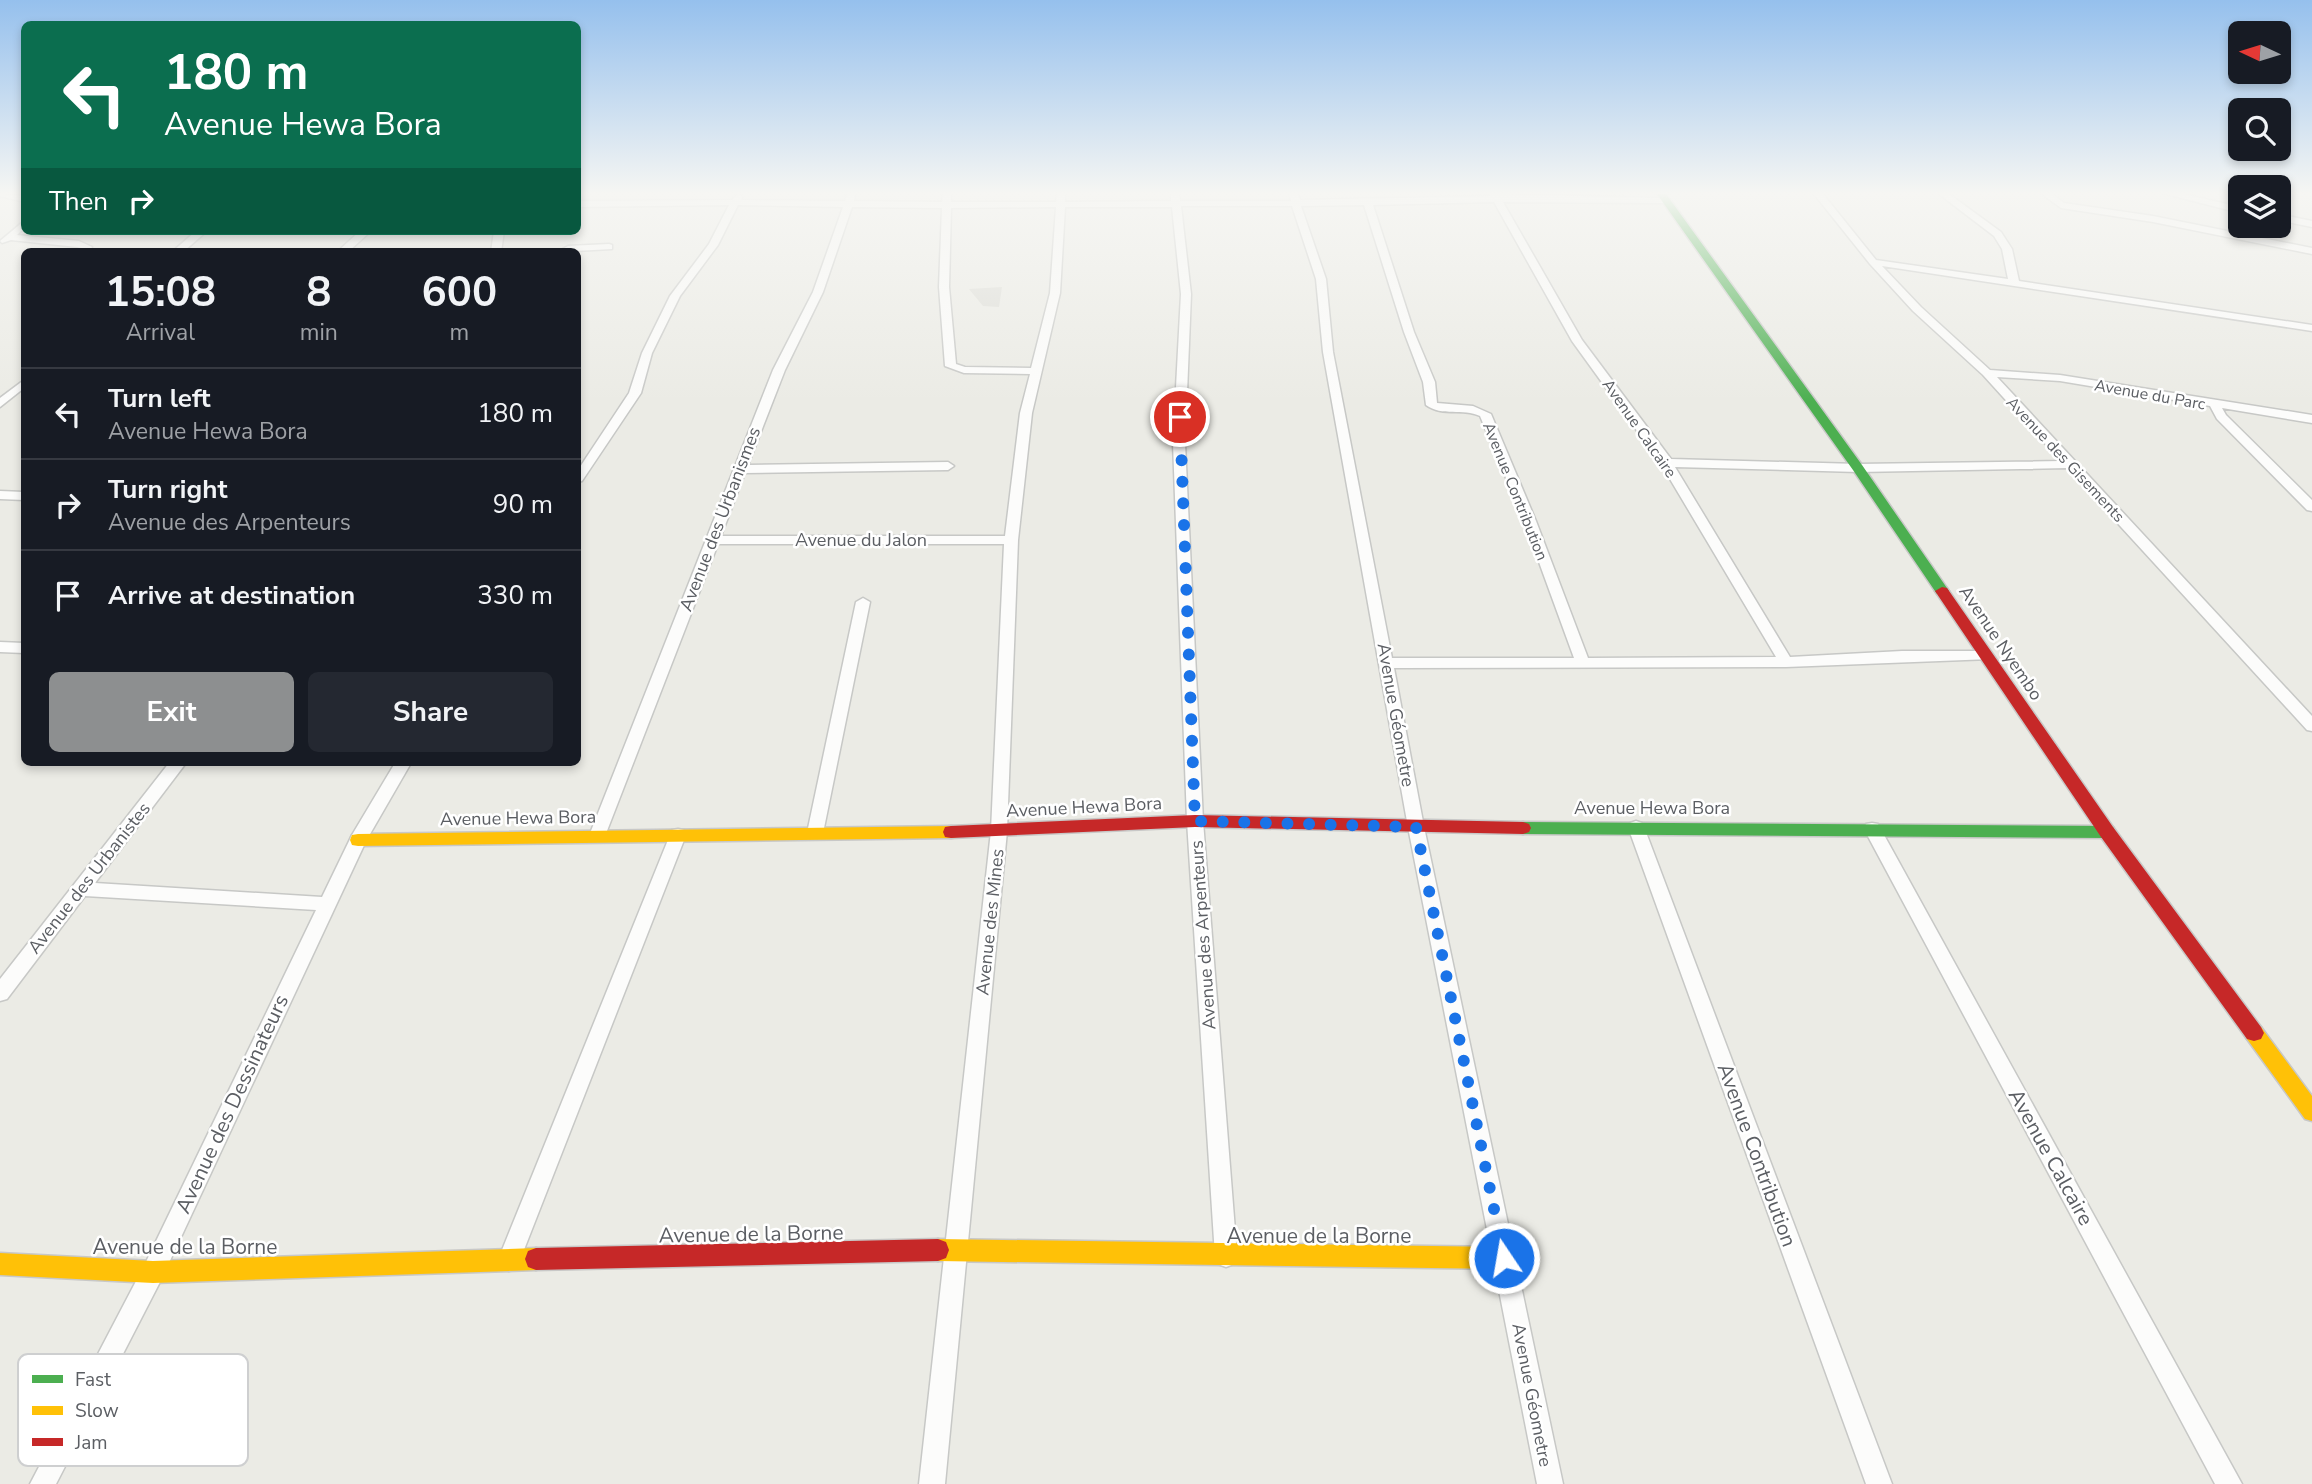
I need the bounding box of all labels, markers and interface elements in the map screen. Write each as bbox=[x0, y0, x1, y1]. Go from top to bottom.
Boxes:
north arrow bbox=[2228, 21, 2291, 84]
map controls bbox=[2228, 21, 2291, 238]
text: 180 m bbox=[164, 39, 308, 106]
icon: left bbox=[49, 49, 140, 140]
button: search bbox=[2228, 98, 2291, 161]
text: Avenue Hewa Bora bbox=[164, 103, 442, 146]
button: layers bbox=[2228, 175, 2291, 238]
icon: right bbox=[122, 182, 160, 220]
text: Then bbox=[49, 184, 108, 219]
text: 15:08 bbox=[105, 264, 216, 321]
text: 8 bbox=[306, 264, 331, 321]
text: 600 bbox=[422, 264, 497, 321]
text: Arrival bbox=[126, 317, 195, 348]
text: min bbox=[300, 317, 338, 348]
text: m bbox=[450, 317, 469, 348]
street label: Avenue du Parc bbox=[2093, 374, 2208, 416]
street label: Avenue Calcaire bbox=[1597, 375, 1681, 482]
text: Turn left bbox=[108, 381, 211, 416]
pin bbox=[1150, 387, 1210, 447]
street label: Avenue des Gisements bbox=[2001, 392, 2129, 527]
icon: left bbox=[49, 395, 87, 433]
text: 180 m bbox=[477, 396, 553, 431]
icon: arrive bbox=[1161, 398, 1199, 436]
text: Avenue Hewa Bora bbox=[108, 416, 308, 447]
street label: Avenue Contribution bbox=[1477, 419, 1553, 564]
street label: Avenue des Urbanismes bbox=[674, 423, 766, 615]
text: Turn right bbox=[108, 472, 227, 507]
icon: right bbox=[49, 486, 87, 524]
text: 90 m bbox=[493, 487, 553, 522]
text: Avenue des Arpenteurs bbox=[108, 507, 351, 538]
street label: Avenue du Jalon bbox=[795, 528, 927, 552]
icon: arrive bbox=[49, 577, 87, 615]
text: Arrive at destination bbox=[108, 578, 355, 613]
text: 330 m bbox=[477, 578, 553, 613]
street label: Avenue Nyembo bbox=[1954, 581, 2048, 705]
street label: Avenue Géometre bbox=[1372, 641, 1420, 789]
button: Exit bbox=[49, 672, 294, 752]
button: Share bbox=[308, 672, 553, 752]
street label: Avenue Hewa Bora bbox=[1005, 791, 1163, 823]
street label: Avenue Hewa Bora bbox=[1574, 796, 1730, 820]
street label: Avenue des Urbanistes bbox=[22, 797, 156, 959]
street label: Avenue Hewa Bora bbox=[440, 805, 596, 831]
street label: Avenue des Arpenteurs bbox=[1184, 839, 1222, 1031]
street label: Avenue des Mines bbox=[970, 848, 1010, 996]
street label: Avenue des Dessinateurs bbox=[169, 990, 295, 1218]
street label: Avenue Contribution bbox=[1711, 1059, 1803, 1251]
street label: Avenue Calcaire bbox=[2002, 1084, 2100, 1230]
street label: Avenue de la Borne bbox=[658, 1218, 844, 1250]
position arrow bbox=[1467, 1221, 1541, 1295]
street label: Avenue de la Borne bbox=[1227, 1222, 1411, 1250]
street label: Avenue de la Borne bbox=[93, 1233, 277, 1261]
street label: Avenue Géometre bbox=[1506, 1321, 1558, 1469]
legend bbox=[18, 1354, 248, 1466]
text: Fast bbox=[75, 1367, 111, 1393]
text: Slow bbox=[75, 1398, 119, 1424]
text: Jam bbox=[74, 1430, 108, 1456]

